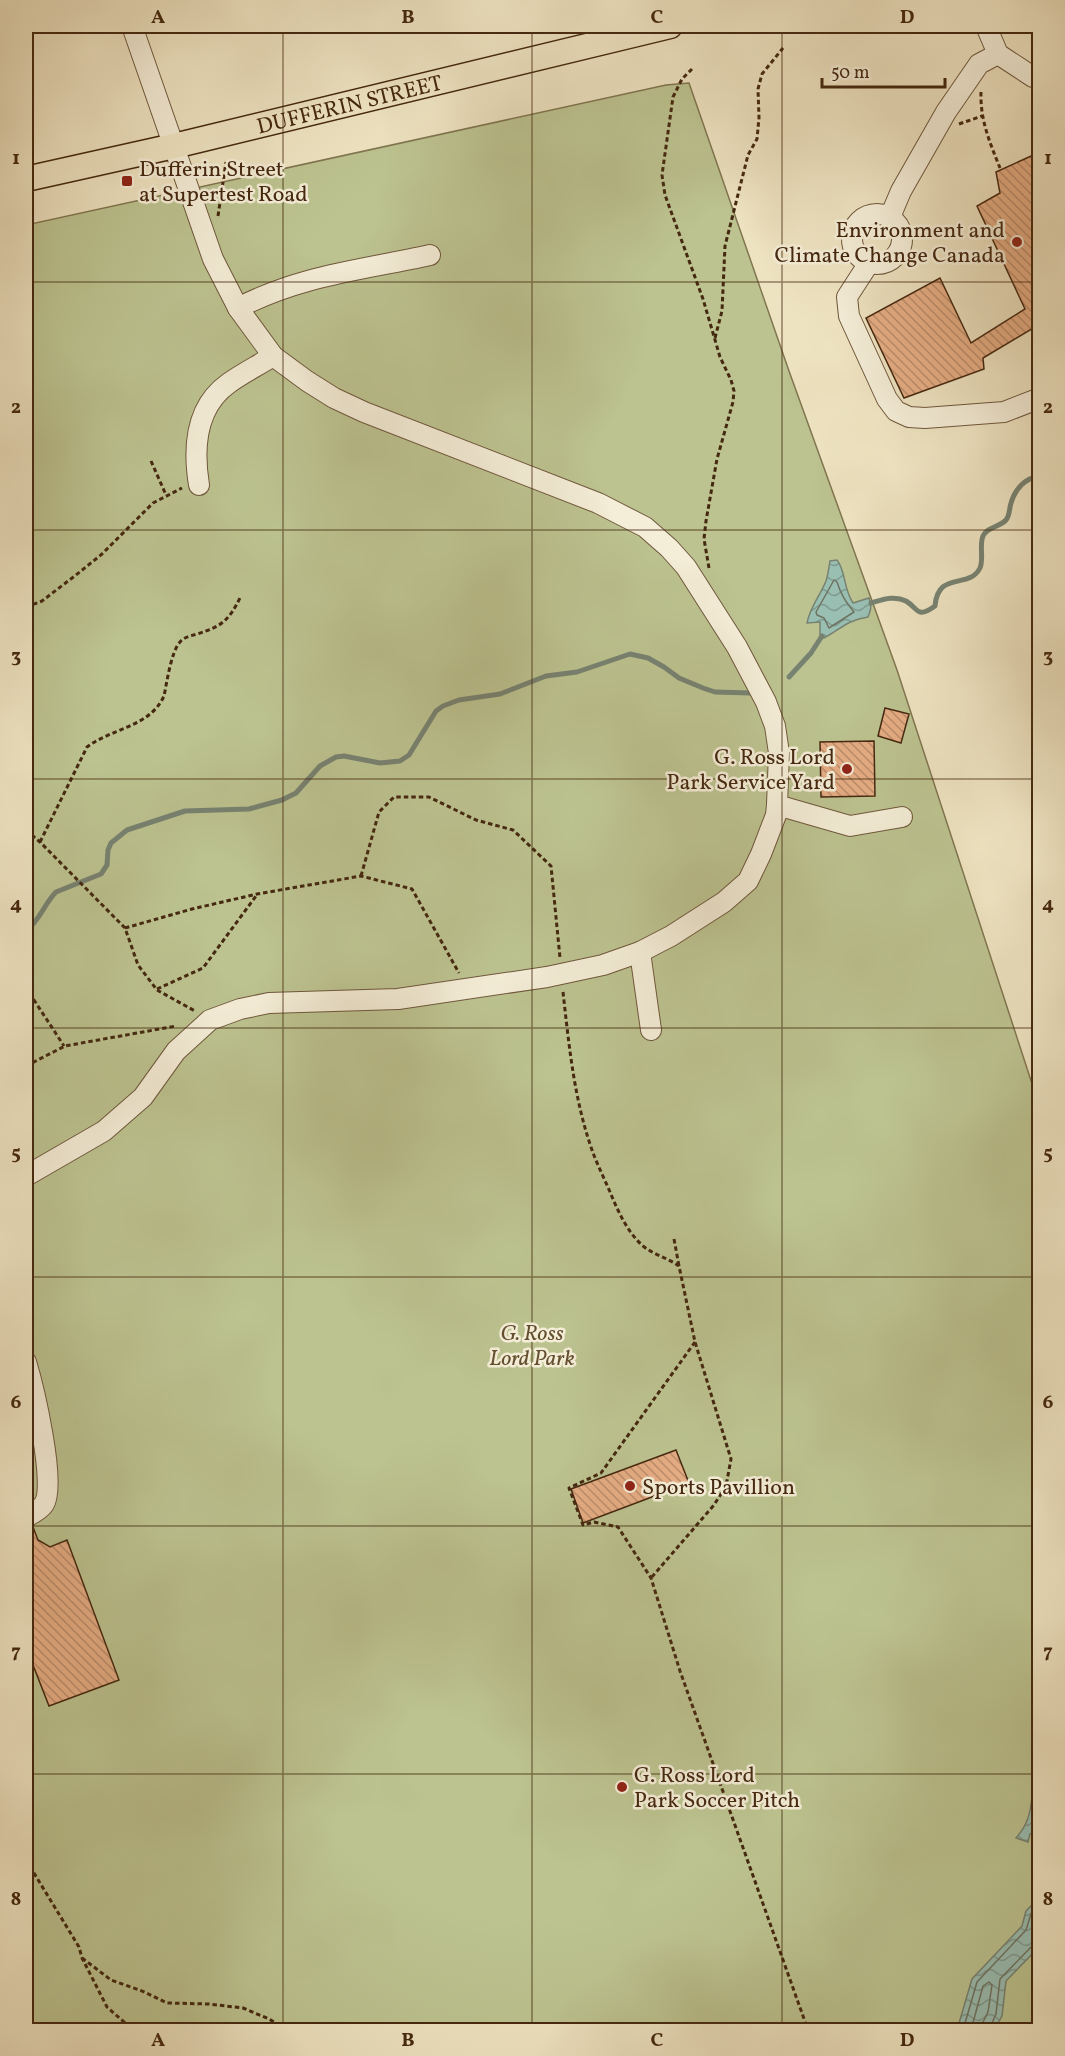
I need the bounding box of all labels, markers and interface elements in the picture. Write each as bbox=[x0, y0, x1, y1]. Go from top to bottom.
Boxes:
text: A bbox=[151, 4, 165, 32]
text: B bbox=[401, 4, 415, 32]
text: C bbox=[651, 4, 664, 32]
text: D bbox=[900, 4, 914, 32]
scale bar bbox=[822, 51, 945, 89]
text: 50 m bbox=[831, 61, 870, 86]
street label: DUFFERIN STREET bbox=[254, 69, 446, 143]
text: 1 bbox=[12, 145, 20, 173]
text: 1 bbox=[1044, 145, 1052, 173]
place label: Dufferin Street at Supertest Road bbox=[139, 155, 308, 211]
marker: Dufferin Street at Supertest Road bbox=[120, 174, 134, 188]
place label: Environment and Climate Change Canada bbox=[775, 216, 1005, 272]
marker: Environment and Climate Change Canada bbox=[1010, 235, 1024, 249]
text: 2 bbox=[11, 394, 21, 422]
text: 2 bbox=[1043, 394, 1053, 422]
text: 3 bbox=[11, 643, 21, 671]
text: 3 bbox=[1043, 643, 1053, 671]
place label: G. Ross Lord Park Service Yard bbox=[667, 743, 835, 799]
marker: G. Ross Lord Park Service Yard bbox=[840, 762, 854, 776]
text: 4 bbox=[10, 891, 22, 919]
text: 4 bbox=[1042, 891, 1054, 919]
text: 5 bbox=[11, 1140, 21, 1168]
text: 5 bbox=[1043, 1140, 1053, 1168]
park label: G. Ross Lord Park bbox=[489, 1319, 575, 1375]
text: 6 bbox=[11, 1389, 22, 1417]
text: 6 bbox=[1043, 1389, 1054, 1417]
place label: Sports Pavillion bbox=[642, 1473, 795, 1504]
marker: Sports Pavillion bbox=[623, 1479, 637, 1493]
text: 7 bbox=[11, 1638, 21, 1666]
text: 7 bbox=[1043, 1638, 1053, 1666]
place label: G. Ross Lord Park Soccer Pitch bbox=[634, 1761, 800, 1817]
marker: G. Ross Lord Park Soccer Pitch bbox=[615, 1780, 629, 1794]
text: 8 bbox=[11, 1886, 21, 1914]
text: 8 bbox=[1043, 1886, 1053, 1914]
text: A bbox=[151, 2027, 165, 2055]
text: B bbox=[401, 2027, 415, 2055]
text: C bbox=[651, 2027, 664, 2055]
text: D bbox=[900, 2027, 914, 2055]

